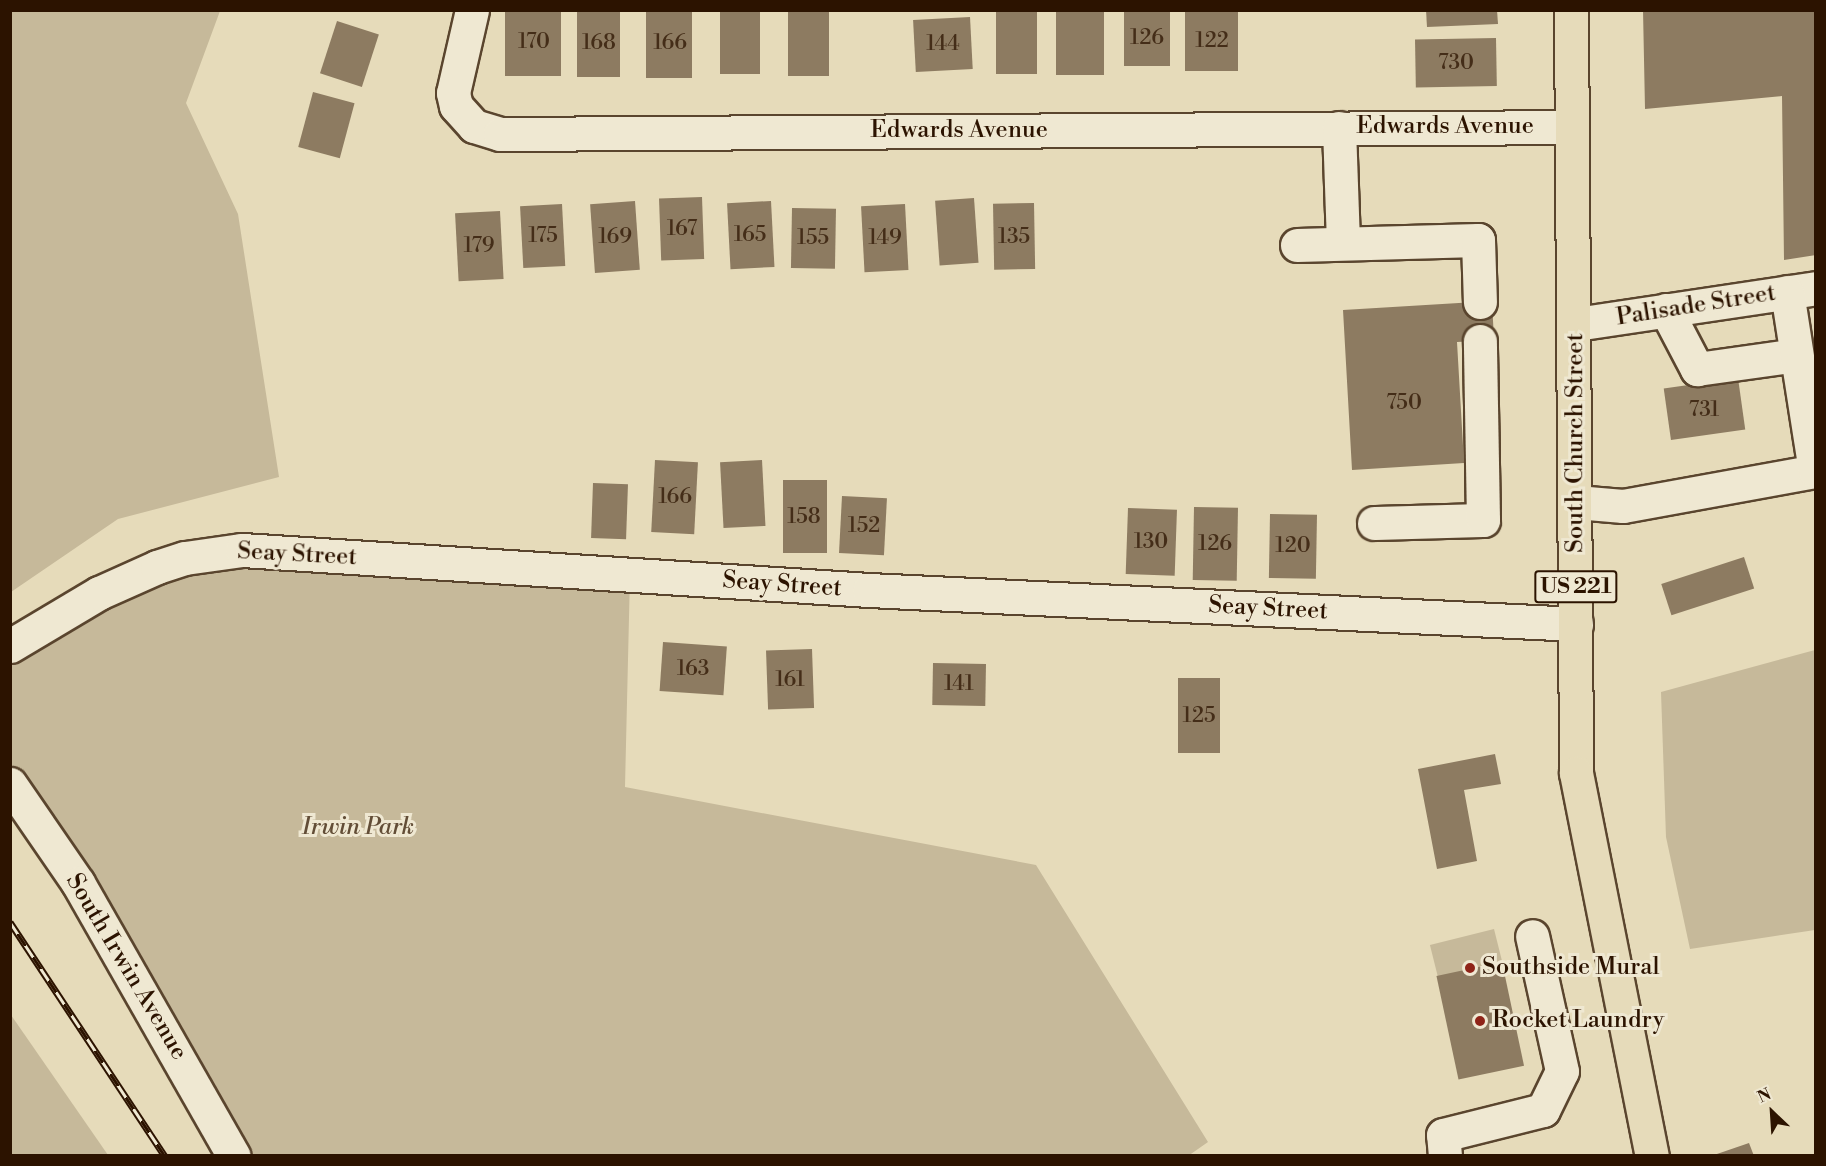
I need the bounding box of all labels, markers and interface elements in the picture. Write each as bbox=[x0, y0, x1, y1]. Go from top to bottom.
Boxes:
house number: 126 bbox=[1130, 25, 1164, 51]
house number: 122 bbox=[1195, 28, 1229, 54]
house number: 170 bbox=[518, 29, 550, 55]
house number: 168 bbox=[582, 30, 616, 56]
house number: 166 bbox=[653, 30, 687, 56]
house number: 144 bbox=[926, 31, 960, 57]
house number: 730 bbox=[1438, 50, 1474, 76]
street label: Edwards Avenue bbox=[1356, 113, 1534, 141]
street label: Edwards Avenue bbox=[870, 117, 1048, 145]
house number: 167 bbox=[667, 216, 697, 242]
house number: 165 bbox=[734, 222, 766, 248]
house number: 175 bbox=[528, 223, 558, 249]
house number: 169 bbox=[598, 224, 632, 250]
house number: 135 bbox=[998, 224, 1030, 250]
house number: 155 bbox=[797, 225, 829, 251]
house number: 149 bbox=[868, 225, 902, 251]
house number: 179 bbox=[464, 233, 494, 259]
street label: Palisade Street bbox=[1614, 279, 1778, 333]
street label: South Church Street bbox=[1562, 333, 1590, 553]
house number: 750 bbox=[1386, 390, 1422, 416]
house number: 731 bbox=[1689, 397, 1719, 423]
house number: 166 bbox=[658, 484, 692, 510]
house number: 158 bbox=[787, 504, 821, 530]
house number: 152 bbox=[848, 513, 880, 539]
house number: 130 bbox=[1134, 529, 1168, 555]
house number: 126 bbox=[1198, 531, 1232, 557]
house number: 120 bbox=[1275, 533, 1311, 559]
street label: Seay Street bbox=[237, 537, 357, 573]
street label: Seay Street bbox=[721, 566, 843, 604]
road number: US 221 bbox=[1534, 568, 1618, 606]
street label: Seay Street bbox=[1208, 591, 1328, 627]
house number: 163 bbox=[677, 656, 709, 682]
house number: 161 bbox=[775, 667, 805, 693]
house number: 141 bbox=[944, 671, 974, 697]
house number: 125 bbox=[1182, 703, 1216, 729]
park label: Irwin Park bbox=[302, 814, 414, 842]
street label: South Irwin Avenue bbox=[59, 869, 193, 1065]
place label: Southside Mural bbox=[1482, 954, 1660, 982]
marker: Southside Mural bbox=[1463, 961, 1477, 975]
place label: Rocket Laundry bbox=[1492, 1007, 1664, 1035]
marker: Rocket Laundry bbox=[1473, 1014, 1487, 1028]
north arrow bbox=[1742, 1082, 1802, 1142]
text: N bbox=[1754, 1084, 1774, 1107]

